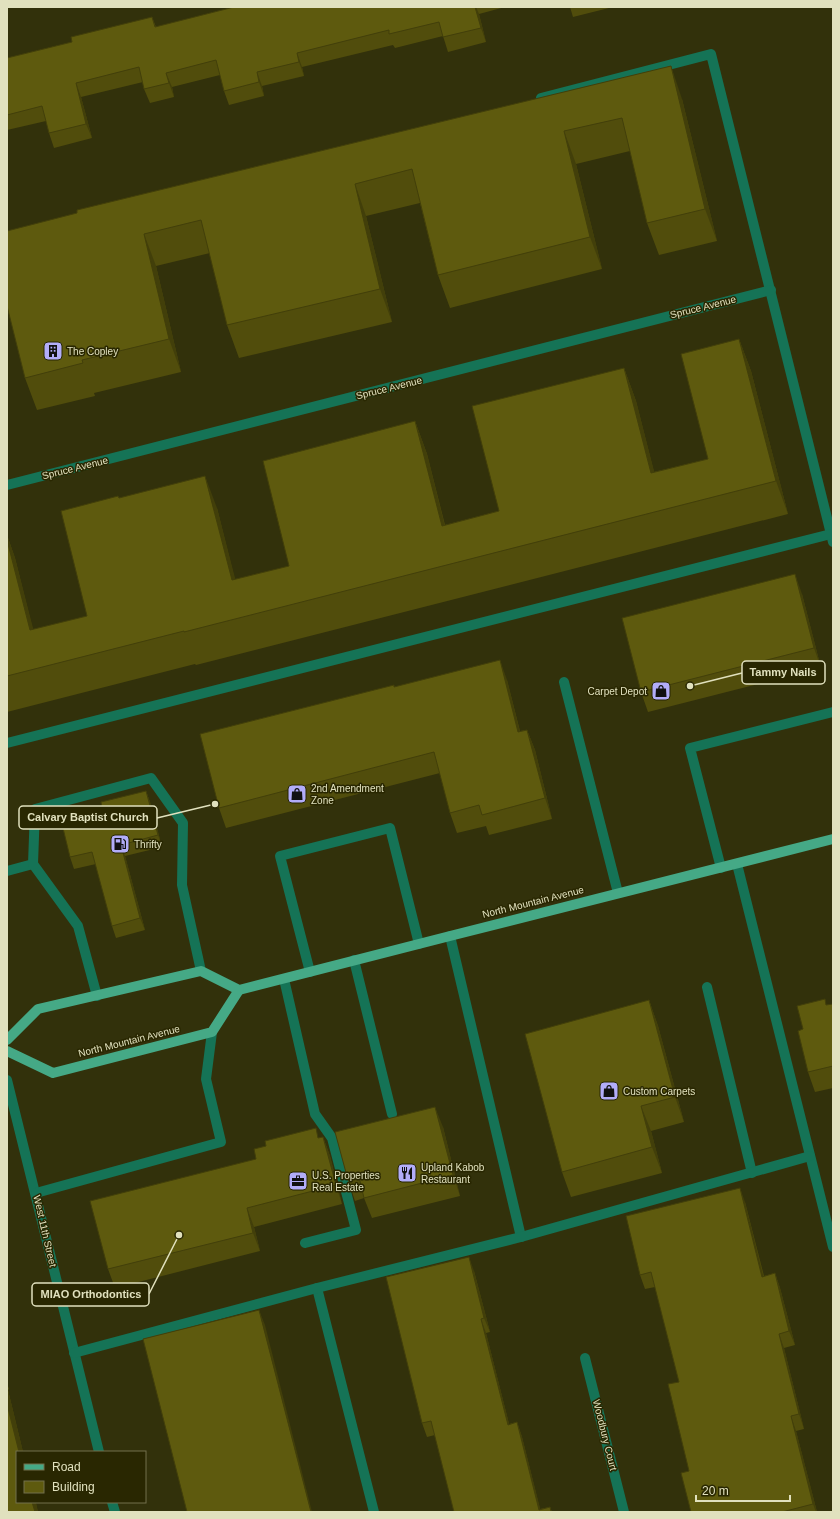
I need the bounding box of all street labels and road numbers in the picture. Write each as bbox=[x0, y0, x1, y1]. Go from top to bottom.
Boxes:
street label: Spruce Avenue bbox=[669, 293, 738, 321]
street label: Spruce Avenue bbox=[355, 374, 424, 402]
street label: Spruce Avenue bbox=[41, 454, 110, 482]
street label: North Mountain Avenue bbox=[481, 884, 585, 920]
street label: North Mountain Avenue bbox=[77, 1023, 181, 1059]
street label: West 11th Street bbox=[31, 1194, 59, 1268]
street label: Woodbury Court bbox=[591, 1398, 619, 1472]

